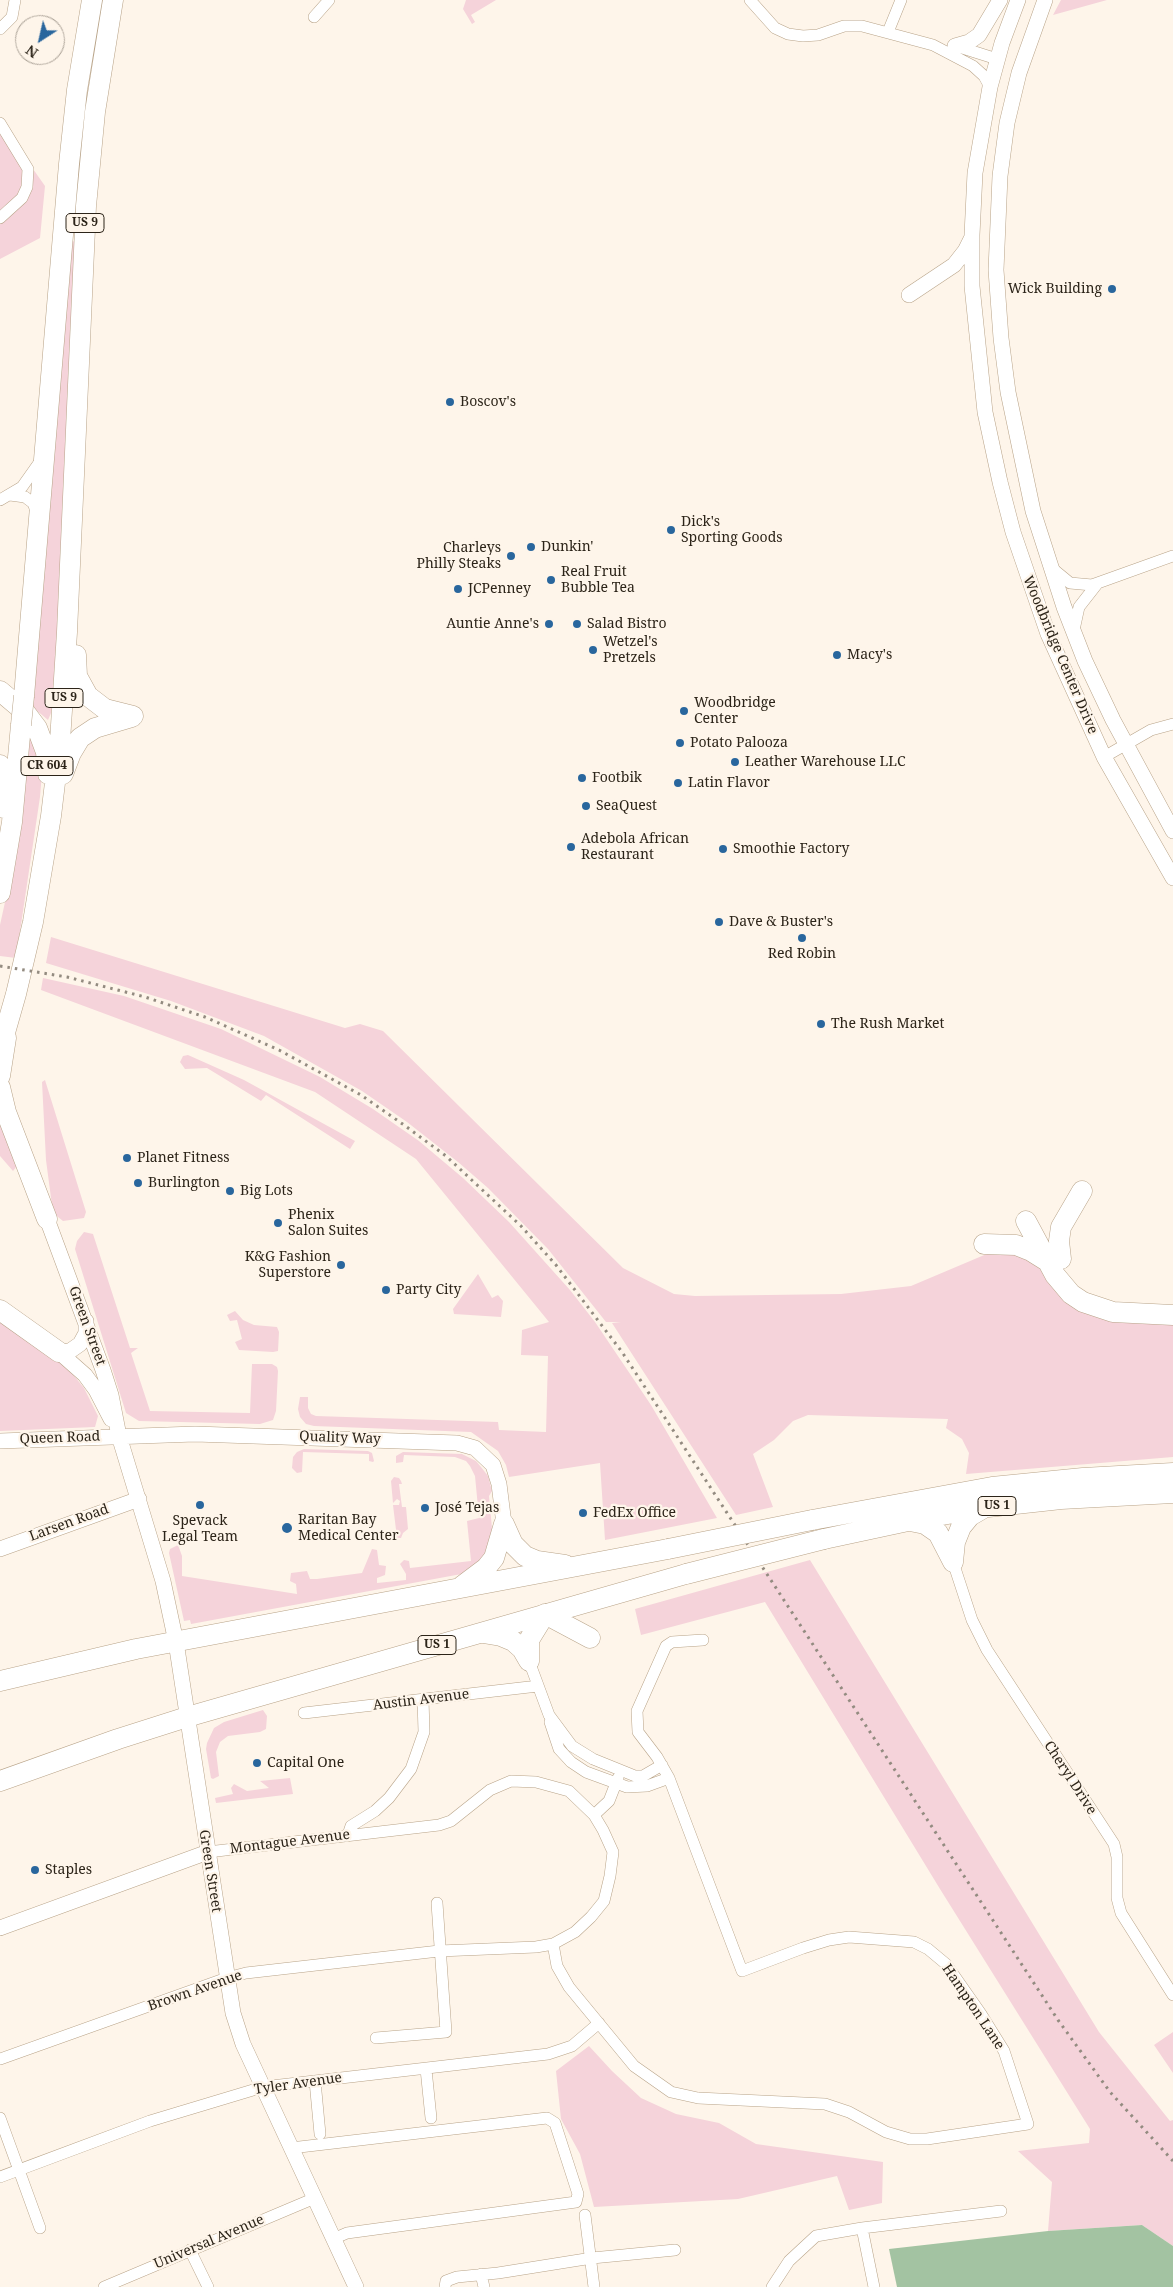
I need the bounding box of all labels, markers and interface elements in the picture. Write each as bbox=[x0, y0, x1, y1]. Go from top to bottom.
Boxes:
north arrow bbox=[15, 15, 65, 65]
text: N bbox=[22, 41, 42, 63]
road number: US 9 bbox=[66, 214, 104, 232]
place label: Wick Building bbox=[1008, 281, 1102, 297]
marker: Wick Building bbox=[1106, 283, 1118, 295]
place label: Boscov's bbox=[460, 394, 516, 410]
marker: Boscov's bbox=[444, 396, 456, 408]
place label: Dick's Sporting Goods bbox=[681, 514, 783, 546]
marker: Dick's Sporting Goods bbox=[665, 524, 677, 536]
place label: Dunkin' bbox=[541, 539, 593, 555]
place label: Charleys Philly Steaks bbox=[417, 540, 501, 572]
marker: Dunkin' bbox=[525, 541, 537, 553]
marker: Charleys Philly Steaks bbox=[505, 550, 517, 562]
place label: Real Fruit Bubble Tea bbox=[561, 564, 635, 596]
street label: Woodbridge Center Drive bbox=[1019, 573, 1101, 737]
marker: Real Fruit Bubble Tea bbox=[545, 574, 557, 586]
place label: JCPenney bbox=[468, 581, 531, 597]
marker: JCPenney bbox=[452, 583, 464, 595]
place label: Auntie Anne's bbox=[446, 616, 539, 632]
place label: Salad Bistro bbox=[587, 616, 667, 632]
marker: Auntie Anne's bbox=[543, 618, 555, 630]
marker: Salad Bistro bbox=[571, 618, 583, 630]
place label: Wetzel's Pretzels bbox=[603, 634, 658, 666]
marker: Wetzel's Pretzels bbox=[587, 644, 599, 656]
place label: Macy's bbox=[847, 647, 892, 663]
marker: Macy's bbox=[831, 649, 843, 661]
road number: US 9 bbox=[45, 688, 83, 708]
place label: Woodbridge Center bbox=[694, 695, 776, 728]
marker: Woodbridge Center bbox=[678, 705, 690, 717]
place label: Potato Palooza bbox=[690, 735, 788, 751]
marker: Potato Palooza bbox=[674, 737, 686, 749]
place label: Leather Warehouse LLC bbox=[745, 754, 906, 770]
road number: CR 604 bbox=[21, 756, 73, 776]
marker: Leather Warehouse LLC bbox=[729, 756, 741, 768]
place label: Footbik bbox=[592, 770, 642, 786]
marker: Footbik bbox=[576, 772, 588, 784]
place label: Latin Flavor bbox=[688, 775, 770, 791]
marker: Latin Flavor bbox=[672, 777, 684, 789]
place label: SeaQuest bbox=[596, 798, 657, 814]
marker: SeaQuest bbox=[580, 800, 592, 812]
place label: Adebola African Restaurant bbox=[581, 831, 689, 864]
marker: Adebola African Restaurant bbox=[565, 841, 577, 853]
place label: Smoothie Factory bbox=[733, 841, 849, 857]
marker: Smoothie Factory bbox=[717, 843, 729, 855]
place label: Dave & Buster's bbox=[729, 914, 833, 930]
marker: Dave & Buster's bbox=[713, 916, 725, 928]
marker: Red Robin bbox=[796, 932, 808, 944]
place label: Red Robin bbox=[768, 946, 836, 962]
place label: The Rush Market bbox=[831, 1016, 944, 1032]
marker: The Rush Market bbox=[815, 1018, 827, 1030]
place label: Planet Fitness bbox=[137, 1150, 230, 1166]
marker: Planet Fitness bbox=[121, 1152, 133, 1164]
place label: Burlington bbox=[148, 1175, 220, 1191]
marker: Burlington bbox=[132, 1177, 144, 1189]
place label: Big Lots bbox=[240, 1183, 293, 1199]
marker: Big Lots bbox=[224, 1185, 236, 1197]
place label: Phenix Salon Suites bbox=[288, 1207, 368, 1240]
marker: Phenix Salon Suites bbox=[272, 1217, 284, 1229]
place label: K&G Fashion Superstore bbox=[245, 1249, 331, 1282]
marker: K&G Fashion Superstore bbox=[335, 1259, 347, 1271]
place label: Party City bbox=[396, 1282, 461, 1298]
street label: Green Street bbox=[65, 1284, 109, 1368]
marker: Party City bbox=[380, 1284, 392, 1296]
street label: Queen Road bbox=[19, 1428, 101, 1448]
street label: Quality Way bbox=[299, 1428, 381, 1448]
road number: US 1 bbox=[978, 1496, 1016, 1515]
marker: Spevack Legal Team bbox=[194, 1499, 206, 1511]
place label: José Tejas bbox=[435, 1500, 499, 1516]
street label: Larsen Road bbox=[27, 1501, 111, 1545]
marker: José Tejas bbox=[419, 1502, 431, 1514]
place label: FedEx Office bbox=[593, 1505, 676, 1521]
marker: FedEx Office bbox=[577, 1507, 589, 1519]
place label: Raritan Bay Medical Center bbox=[298, 1512, 399, 1544]
place label: Spevack Legal Team bbox=[162, 1513, 238, 1545]
marker: Raritan Bay Medical Center bbox=[280, 1521, 294, 1535]
road number: US 1 bbox=[418, 1636, 456, 1654]
street label: Austin Avenue bbox=[372, 1686, 470, 1714]
street label: Cheryl Drive bbox=[1040, 1738, 1100, 1818]
place label: Capital One bbox=[267, 1755, 344, 1771]
marker: Capital One bbox=[251, 1757, 263, 1769]
street label: Montague Avenue bbox=[229, 1826, 351, 1858]
street label: Green Street bbox=[195, 1829, 225, 1913]
place label: Staples bbox=[45, 1862, 92, 1878]
marker: Staples bbox=[29, 1864, 41, 1876]
street label: Hampton Lane bbox=[938, 1961, 1008, 2053]
street label: Brown Avenue bbox=[146, 1967, 244, 2015]
street label: Tyler Avenue bbox=[253, 2070, 343, 2098]
street label: Universal Avenue bbox=[151, 2211, 267, 2273]

